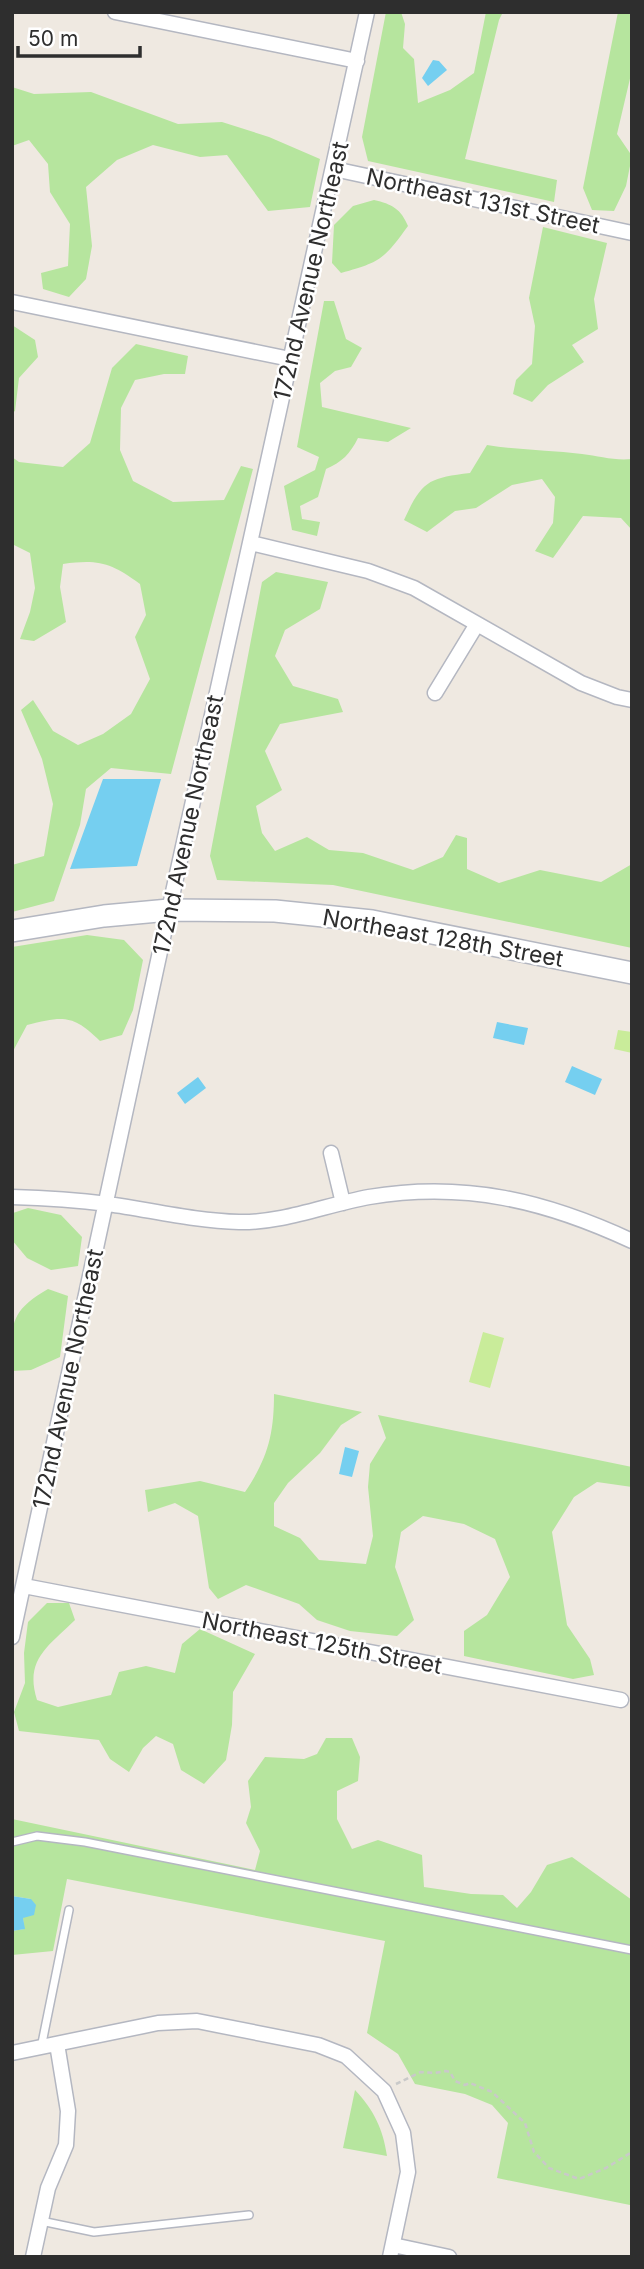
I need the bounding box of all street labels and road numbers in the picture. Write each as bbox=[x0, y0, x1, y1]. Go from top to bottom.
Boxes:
street label: 172nd Avenue Northeast bbox=[268, 138, 355, 403]
street label: Northeast 131st Street bbox=[364, 163, 603, 240]
street label: 172nd Avenue Northeast bbox=[147, 692, 229, 958]
street label: Northeast 128th Street bbox=[320, 903, 566, 973]
street label: 172nd Avenue Northeast bbox=[27, 1246, 109, 1512]
street label: Northeast 125th Street bbox=[200, 1606, 445, 1680]

